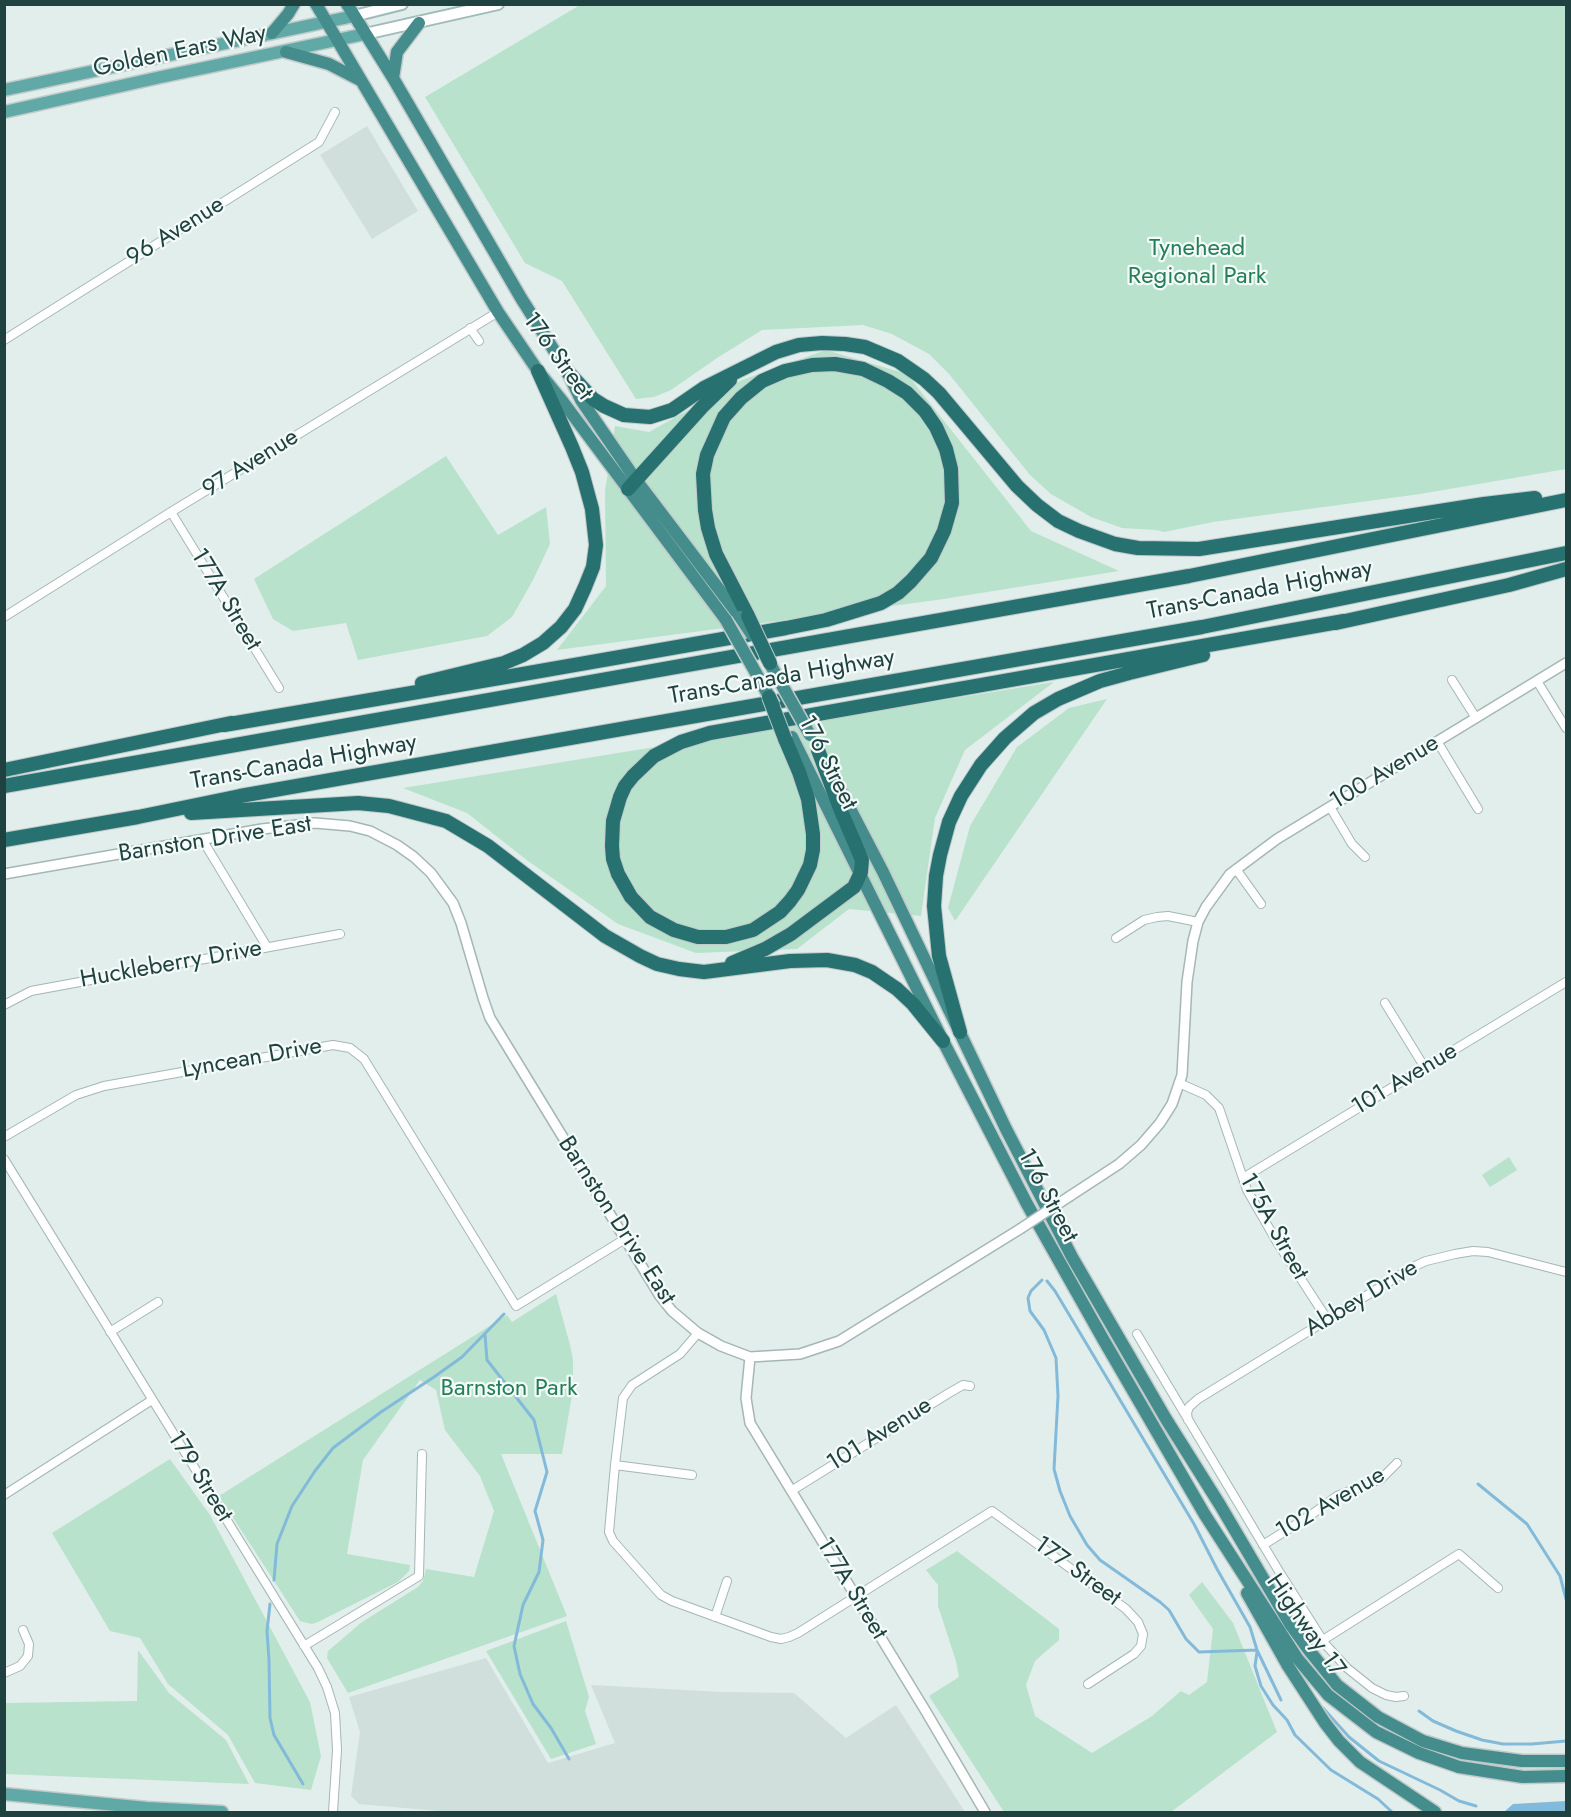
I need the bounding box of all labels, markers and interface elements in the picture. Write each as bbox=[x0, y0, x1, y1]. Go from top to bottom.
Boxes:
street label: Golden Ears Way bbox=[91, 20, 269, 84]
street label: 96 Avenue bbox=[122, 191, 230, 273]
park label: Tynehead Regional Park bbox=[1128, 235, 1266, 291]
street label: 176 Street bbox=[515, 307, 599, 407]
street label: 97 Avenue bbox=[198, 423, 304, 505]
street label: 177A Street bbox=[183, 544, 267, 656]
street label: Trans-Canada Highway bbox=[1145, 555, 1375, 627]
street label: Trans-Canada Highway bbox=[667, 644, 897, 712]
street label: 176 Street bbox=[791, 711, 863, 815]
street label: Trans-Canada Highway bbox=[189, 729, 419, 797]
street label: 100 Avenue bbox=[1325, 729, 1445, 817]
street label: Barnston Drive East bbox=[117, 811, 313, 869]
street label: Huckleberry Drive bbox=[78, 935, 264, 995]
street label: Lyncean Drive bbox=[180, 1033, 324, 1085]
street label: 101 Avenue bbox=[1347, 1037, 1463, 1123]
street label: Barnston Drive East bbox=[551, 1131, 681, 1311]
street label: 176 Street bbox=[1010, 1144, 1084, 1248]
street label: 175A Street bbox=[1232, 1169, 1314, 1285]
street label: Abbey Drive bbox=[1300, 1254, 1424, 1344]
park label: Barnston Park bbox=[441, 1375, 577, 1403]
street label: 101 Avenue bbox=[822, 1392, 938, 1478]
street label: 179 Street bbox=[160, 1426, 238, 1528]
street label: 102 Avenue bbox=[1271, 1461, 1391, 1547]
street label: 177 Street bbox=[1028, 1531, 1126, 1613]
street label: 177A Street bbox=[809, 1533, 893, 1645]
street label: Highway 17 bbox=[1259, 1569, 1351, 1683]

